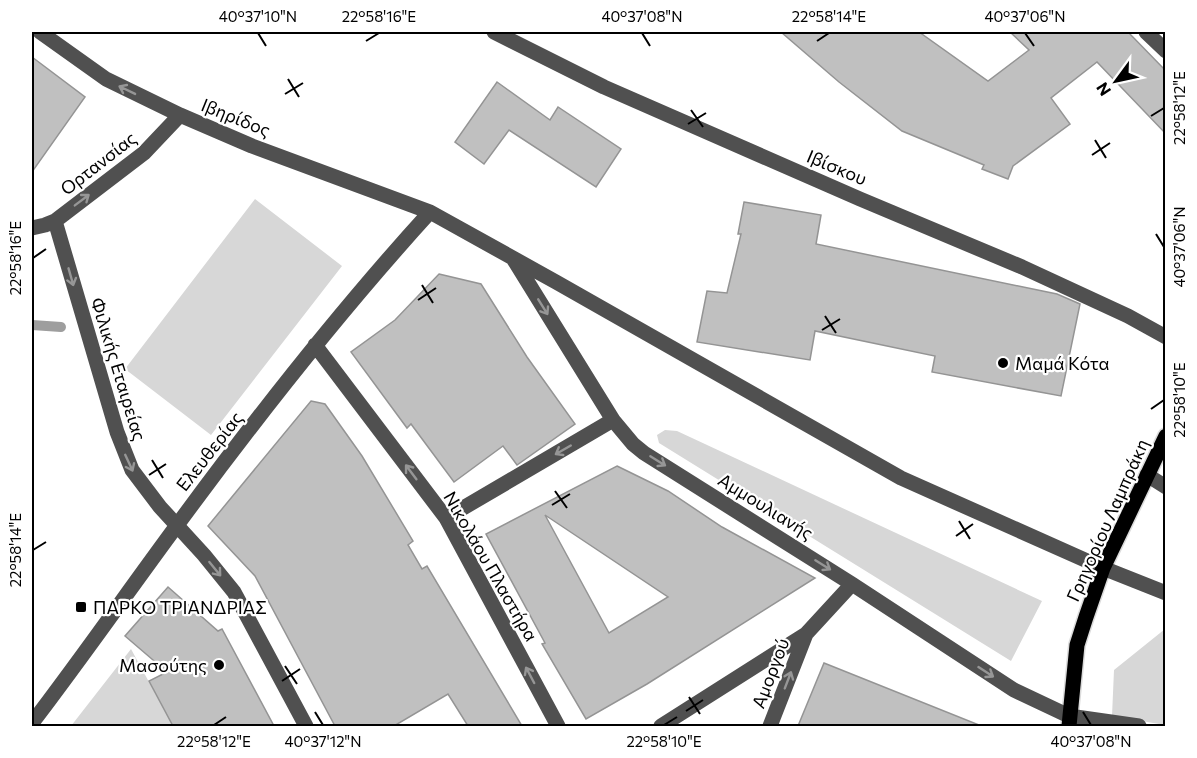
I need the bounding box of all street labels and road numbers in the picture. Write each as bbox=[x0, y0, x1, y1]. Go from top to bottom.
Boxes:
street label: Ιβηρίδος bbox=[198, 93, 274, 141]
street label: Ορτανσίας bbox=[56, 127, 140, 199]
street label: Ιβίσκου bbox=[804, 145, 870, 189]
street label: Φιλικής Εταιρείας bbox=[87, 295, 151, 443]
street label: Ελευθερίας bbox=[171, 407, 247, 495]
street label: Γρηγορίου Λαμπράκη bbox=[1061, 435, 1153, 605]
street label: Αμμουλιανής bbox=[714, 468, 818, 544]
street label: Νικολάου Πλαστήρα bbox=[439, 487, 543, 645]
street label: Αμοργού bbox=[747, 635, 793, 711]

